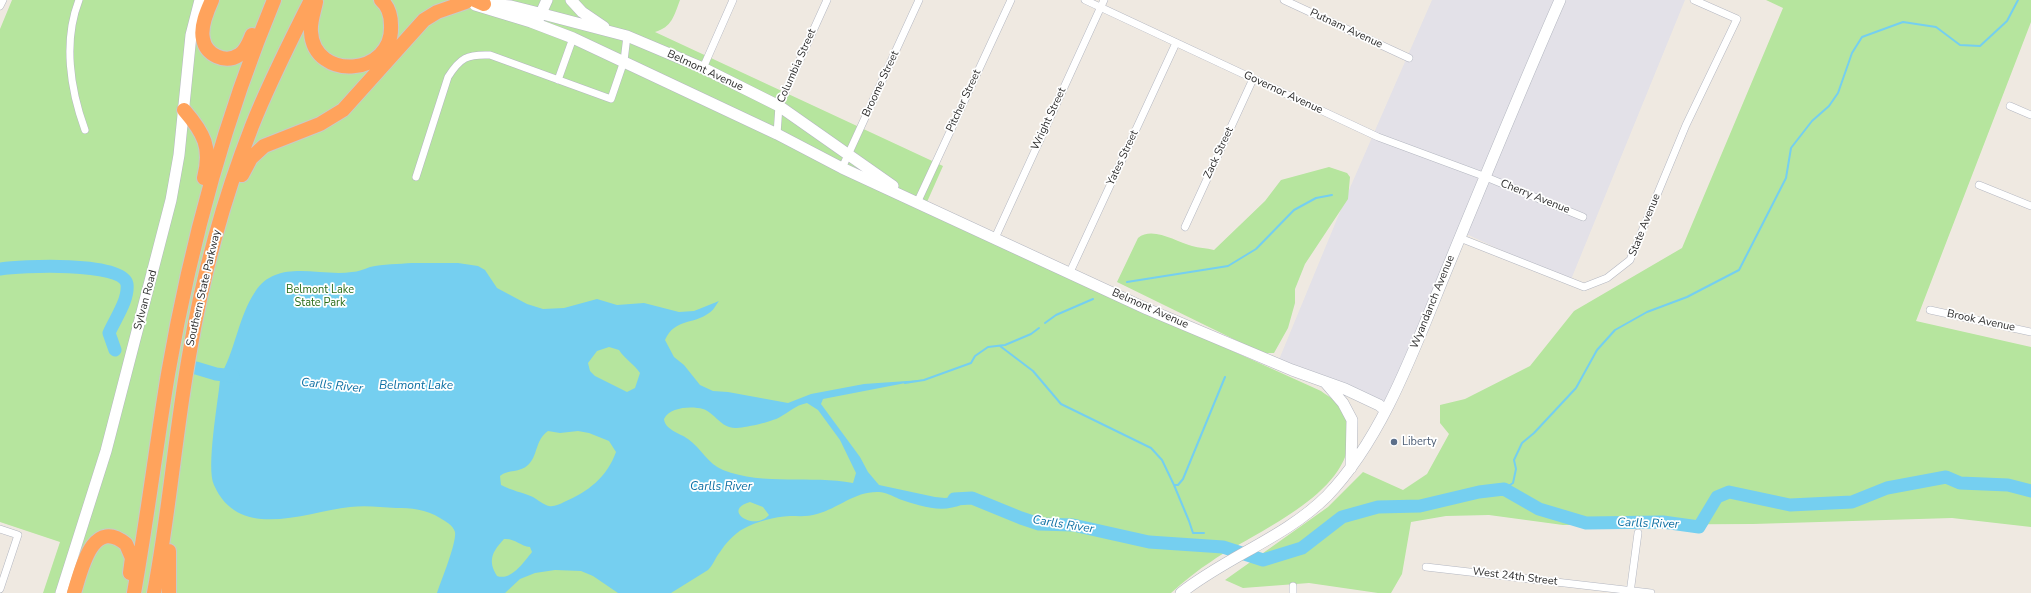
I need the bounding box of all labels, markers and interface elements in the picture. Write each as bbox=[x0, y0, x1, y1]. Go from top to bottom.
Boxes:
street label: Putnam Avenue bbox=[1308, 6, 1384, 52]
street label: Columbia Street bbox=[775, 27, 819, 105]
street label: Belmont Avenue bbox=[665, 48, 745, 94]
street label: Broome Street bbox=[860, 49, 902, 119]
street label: Pitcher Street bbox=[944, 68, 984, 134]
street label: Governor Avenue bbox=[1241, 69, 1325, 117]
street label: Wright Street bbox=[1029, 86, 1069, 152]
street label: Zack Street bbox=[1201, 125, 1237, 181]
street label: Yates Street bbox=[1104, 128, 1142, 188]
street label: Cherry Avenue bbox=[1498, 177, 1572, 217]
street label: State Avenue bbox=[1626, 192, 1664, 258]
street label: Southern State Parkway bbox=[184, 228, 224, 348]
street label: Wyandanch Avenue bbox=[1408, 253, 1458, 351]
street label: Sylvan Road bbox=[132, 269, 160, 331]
park label: Belmont Lake State Park bbox=[286, 283, 354, 309]
street label: Belmont Avenue bbox=[1110, 286, 1190, 332]
street label: Brook Avenue bbox=[1946, 307, 2016, 335]
water label: Carlls River bbox=[300, 376, 364, 396]
water label: Belmont Lake bbox=[379, 379, 453, 393]
place label: Liberty bbox=[1402, 435, 1437, 449]
marker: Liberty bbox=[1389, 437, 1399, 447]
water label: Carlls River bbox=[690, 480, 752, 494]
water label: Carlls River bbox=[1031, 513, 1095, 537]
water label: Carlls River bbox=[1617, 516, 1679, 532]
street label: West 24th Street bbox=[1472, 565, 1558, 589]

